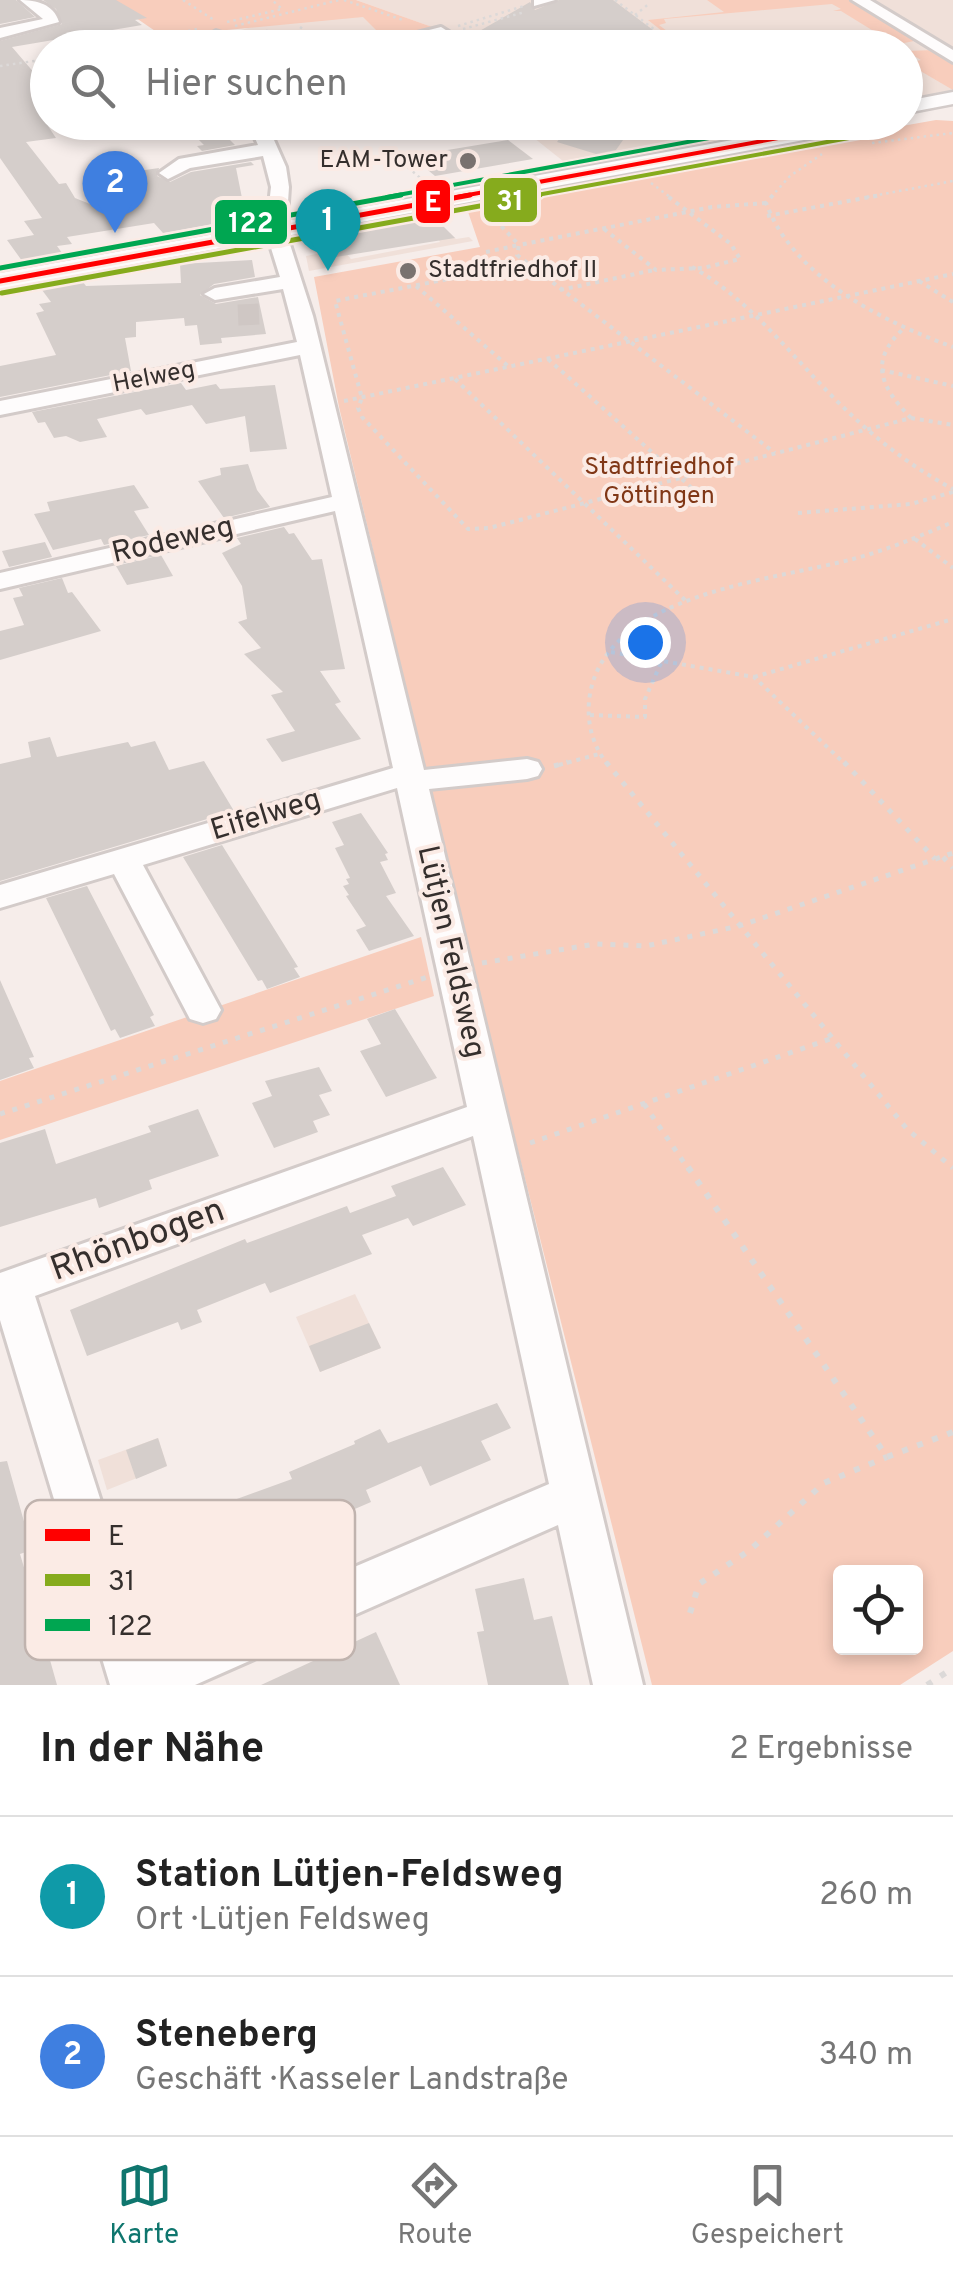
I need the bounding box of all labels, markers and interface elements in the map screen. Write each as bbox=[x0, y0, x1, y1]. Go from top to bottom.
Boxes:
search box bbox=[30, 30, 923, 140]
icon: search bbox=[65, 58, 120, 113]
text: Hier suchen bbox=[145, 61, 348, 110]
place label: EAM-Tower bbox=[319, 145, 448, 177]
pin: 2 bbox=[82, 150, 148, 233]
marker: EAM-Tower bbox=[457, 150, 479, 172]
line badge: 31 bbox=[482, 176, 539, 224]
line badge: E bbox=[414, 178, 452, 225]
text: 31 bbox=[496, 185, 524, 221]
text: E bbox=[424, 186, 442, 222]
pin: 1 bbox=[296, 188, 360, 271]
line badge: 122 bbox=[213, 198, 289, 246]
text: 122 bbox=[228, 207, 274, 243]
place label: Stadtfriedhof II bbox=[428, 255, 597, 287]
marker: Stadtfriedhof II bbox=[397, 260, 419, 282]
street label: Helweg bbox=[110, 354, 198, 402]
park label: Stadtfriedhof Göttingen bbox=[584, 452, 734, 513]
street label: Rodeweg bbox=[109, 509, 237, 573]
your location bbox=[620, 617, 671, 668]
street label: Eifelweg bbox=[206, 782, 326, 850]
street label: Lütjen Feldsweg bbox=[408, 842, 492, 1062]
street label: Rhönbogen bbox=[45, 1189, 231, 1293]
legend bbox=[25, 1500, 355, 1660]
text: E bbox=[108, 1520, 125, 1556]
text: 31 bbox=[108, 1565, 135, 1601]
map controls bbox=[833, 1565, 923, 1655]
button: locate bbox=[833, 1565, 923, 1655]
text: 122 bbox=[108, 1610, 153, 1646]
text: In der Nähe bbox=[40, 1724, 264, 1777]
text: 2 Ergebnisse bbox=[729, 1730, 913, 1770]
text: Station Lütjen-Feldsweg bbox=[135, 1852, 564, 1901]
text: 1 bbox=[66, 1876, 79, 1916]
text: 260 m bbox=[819, 1876, 913, 1916]
text: Ort · Lütjen Feldsweg bbox=[135, 1901, 430, 1941]
text: Steneberg bbox=[135, 2012, 318, 2061]
text: 2 bbox=[63, 2036, 82, 2076]
text: 340 m bbox=[819, 2036, 913, 2076]
text: Geschäft · Kasseler Landstraße bbox=[135, 2061, 568, 2101]
tab: Karte bbox=[109, 2158, 179, 2254]
tab: Route bbox=[398, 2158, 472, 2254]
tab: Gespeichert bbox=[691, 2158, 844, 2254]

